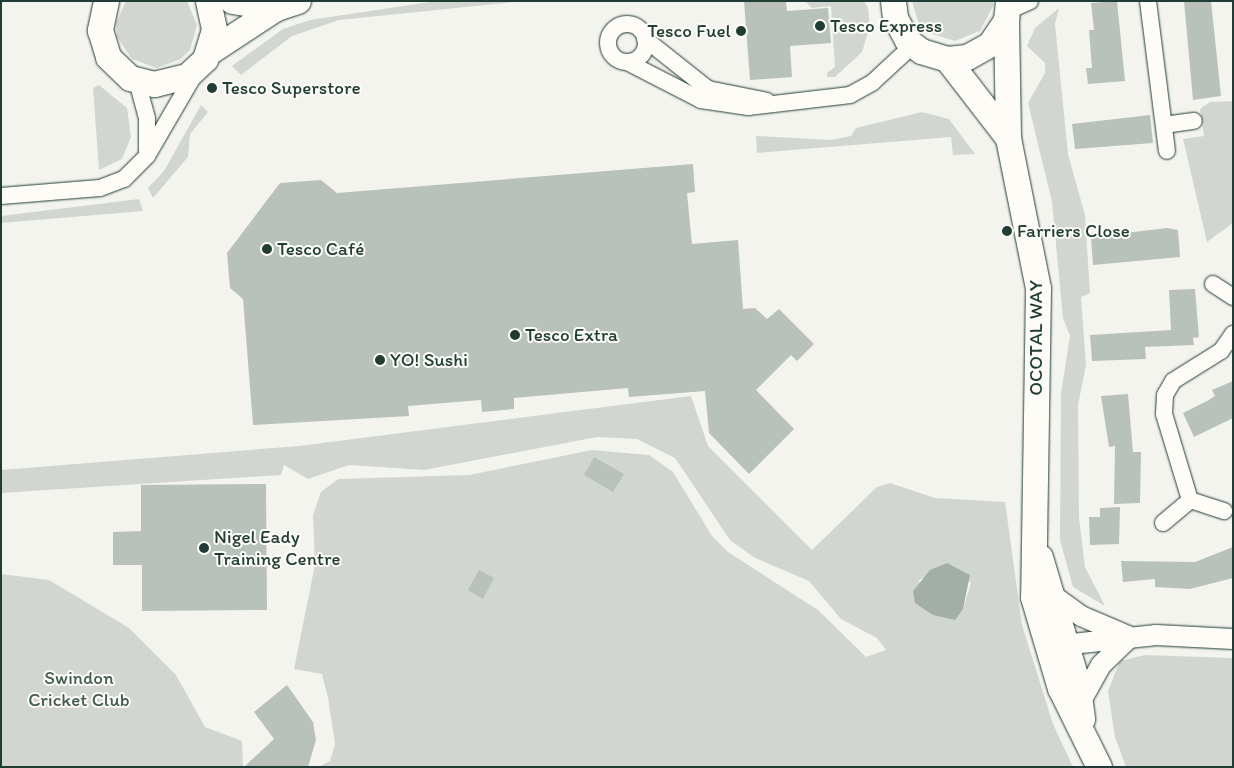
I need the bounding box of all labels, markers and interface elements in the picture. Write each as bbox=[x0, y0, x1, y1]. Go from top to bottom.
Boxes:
place label: Tesco Express bbox=[830, 15, 941, 37]
place label: Tesco Fuel bbox=[648, 20, 731, 42]
marker: Tesco Express bbox=[814, 20, 826, 32]
marker: Tesco Fuel bbox=[735, 25, 747, 37]
place label: Tesco Superstore bbox=[222, 77, 360, 99]
marker: Tesco Superstore bbox=[206, 82, 218, 94]
place label: Farriers Close bbox=[1017, 220, 1130, 242]
marker: Farriers Close bbox=[1001, 225, 1013, 237]
place label: Tesco Café bbox=[277, 238, 364, 260]
marker: Tesco Café bbox=[261, 243, 273, 255]
street label: OCOTAL WAY bbox=[1025, 280, 1047, 396]
place label: Tesco Extra bbox=[525, 324, 618, 346]
marker: Tesco Extra bbox=[509, 329, 521, 341]
place label: YO! Sushi bbox=[390, 349, 468, 371]
marker: YO! Sushi bbox=[374, 354, 386, 366]
place label: Nigel Eady Training Centre bbox=[214, 526, 341, 570]
marker: Nigel Eady Training Centre bbox=[198, 542, 210, 554]
park label: Swindon Cricket Club bbox=[28, 667, 130, 711]

